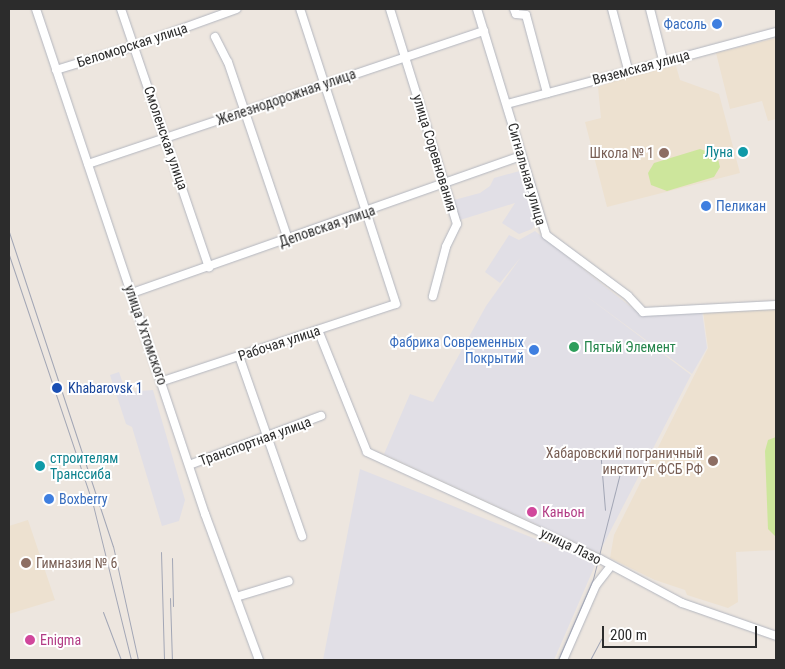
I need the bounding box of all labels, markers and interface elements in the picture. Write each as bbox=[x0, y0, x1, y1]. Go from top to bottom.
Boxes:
place label: Фасоль bbox=[664, 16, 707, 32]
marker: Фасоль bbox=[711, 18, 723, 30]
street label: Беломорская улица bbox=[75, 19, 189, 71]
street label: Вяземская улица bbox=[591, 46, 691, 88]
street label: Железнодорожная улица bbox=[214, 65, 358, 129]
street label: Смоленская улица bbox=[140, 84, 192, 192]
street label: улица Соревнования bbox=[409, 92, 461, 214]
street label: Сигнальная улица bbox=[504, 121, 550, 227]
place label: Луна bbox=[705, 144, 733, 160]
place label: Школа № 1 bbox=[589, 145, 654, 161]
marker: Луна bbox=[737, 146, 749, 158]
marker: Школа № 1 bbox=[658, 147, 670, 159]
place label: Пеликан bbox=[716, 198, 766, 214]
marker: Пеликан bbox=[700, 200, 712, 212]
street label: Деповская улица bbox=[277, 202, 377, 250]
street label: улица Ухтомского bbox=[121, 283, 171, 387]
street label: Рабочая улица bbox=[236, 322, 322, 364]
place label: Фабрика Современных Покрытий bbox=[389, 334, 524, 367]
place label: Пятый Элемент bbox=[584, 339, 676, 355]
marker: Пятый Элемент bbox=[568, 341, 580, 353]
marker: Фабрика Современных Покрытий bbox=[528, 344, 540, 356]
place label: Khabarovsk 1 bbox=[68, 380, 143, 396]
marker: Khabarovsk 1 bbox=[50, 381, 64, 395]
street label: Транспортная улица bbox=[197, 413, 313, 469]
place label: Хабаровский пограничный институт ФСБ РФ bbox=[546, 445, 703, 478]
place label: строителям Транссиба bbox=[50, 450, 118, 482]
marker: Хабаровский пограничный институт ФСБ РФ bbox=[707, 455, 719, 467]
marker: строителям Транссиба bbox=[34, 460, 46, 472]
place label: Boxberry bbox=[59, 491, 108, 507]
marker: Boxberry bbox=[43, 493, 55, 505]
place label: Каньон bbox=[542, 504, 585, 520]
marker: Каньон bbox=[526, 506, 538, 518]
street label: улица Лазо bbox=[538, 524, 604, 568]
place label: Гимназия № 6 bbox=[36, 555, 117, 571]
marker: Гимназия № 6 bbox=[20, 557, 32, 569]
scale bar bbox=[605, 616, 760, 648]
text: 200 m bbox=[610, 626, 647, 644]
place label: Enigma bbox=[40, 632, 81, 648]
marker: Enigma bbox=[24, 634, 36, 646]

